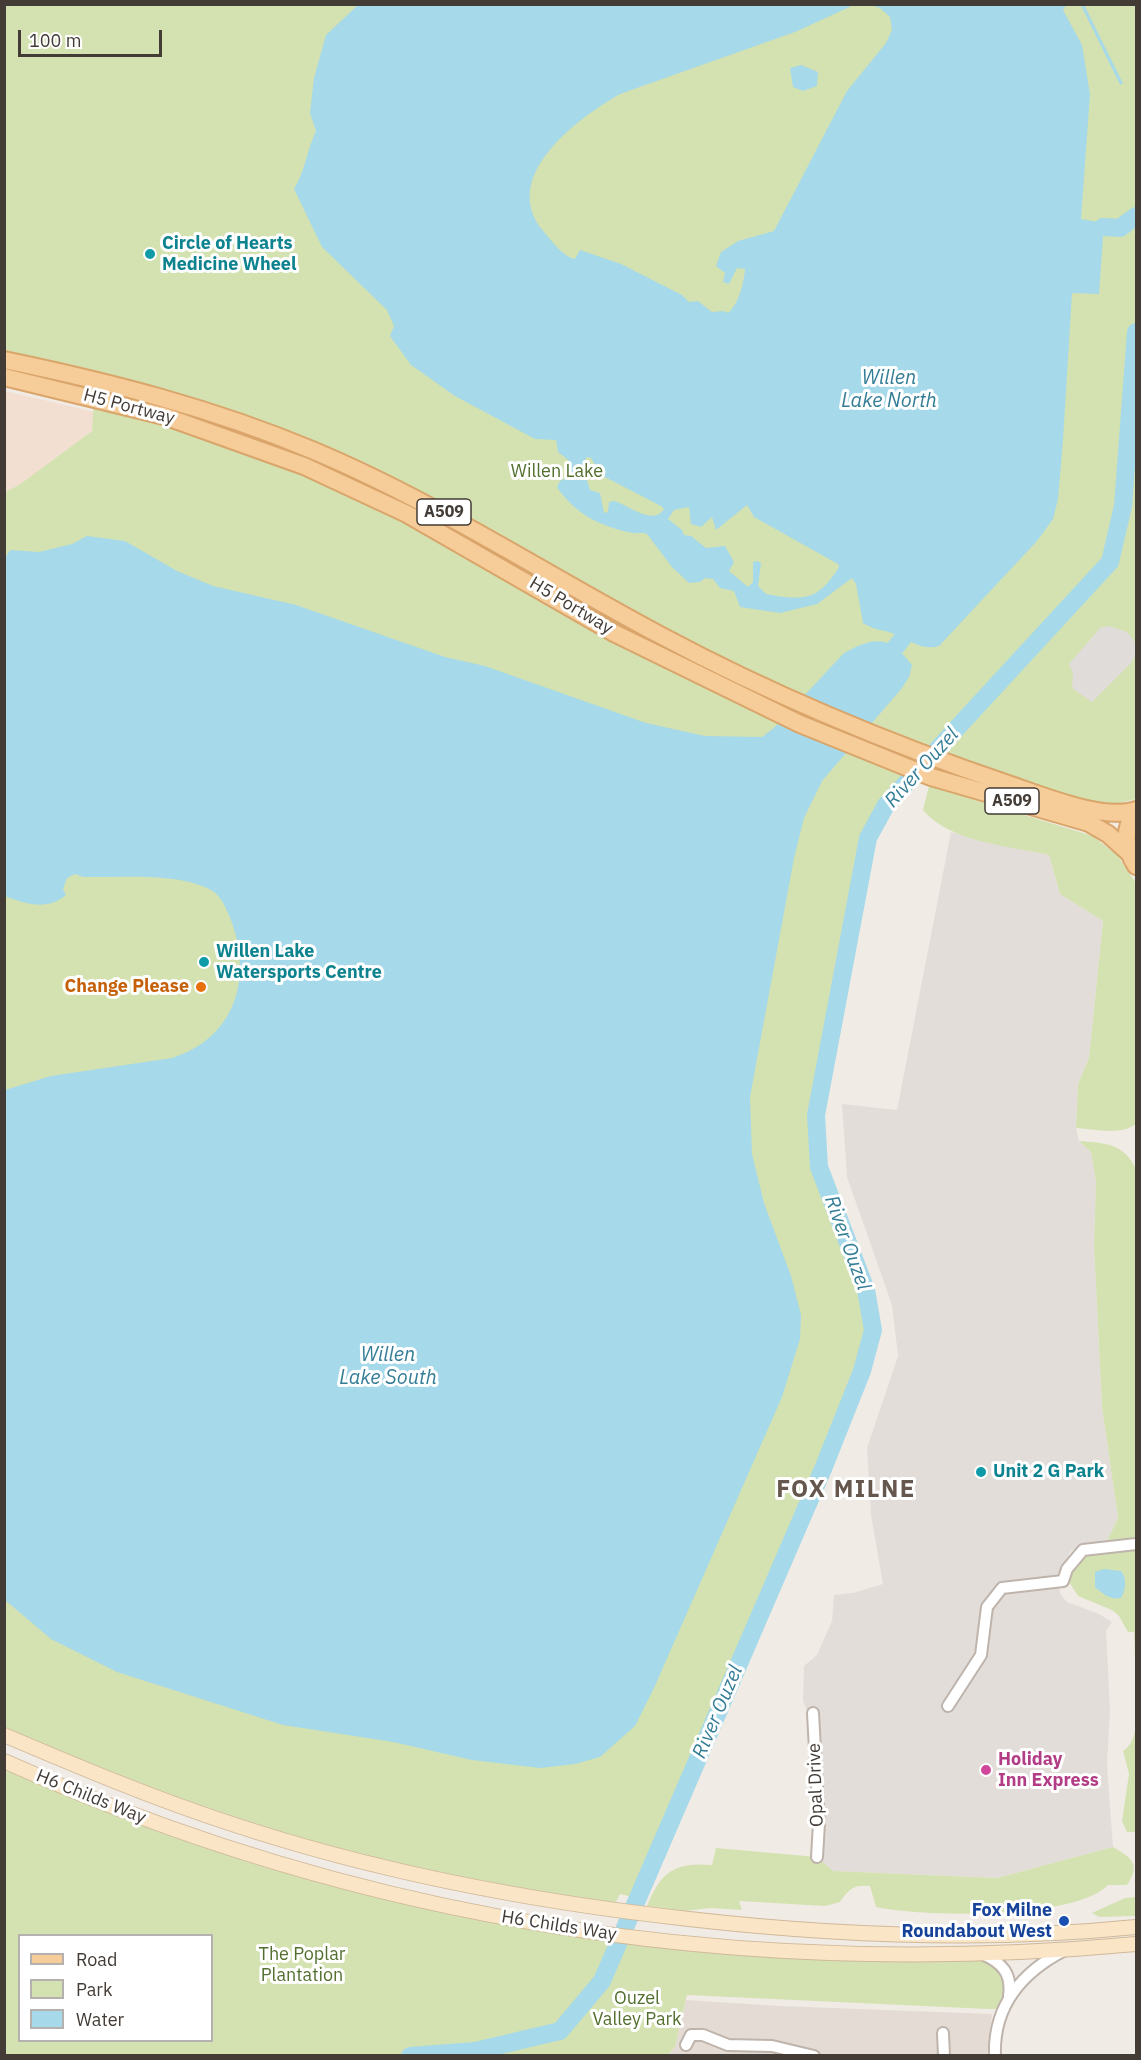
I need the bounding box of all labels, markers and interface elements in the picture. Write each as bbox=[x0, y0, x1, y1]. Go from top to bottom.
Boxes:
scale bar bbox=[21, 18, 165, 56]
text: 100 m bbox=[29, 29, 81, 52]
place label: Circle of Hearts Medicine Wheel bbox=[162, 233, 296, 276]
marker: Circle of Hearts Medicine Wheel bbox=[143, 247, 157, 261]
water label: Willen Lake North bbox=[841, 366, 937, 413]
street label: H5 Portway bbox=[81, 384, 177, 430]
park label: Willen Lake bbox=[511, 461, 603, 483]
road number: A509 bbox=[417, 499, 471, 525]
street label: H5 Portway bbox=[525, 573, 617, 639]
water label: River Ouzel bbox=[880, 723, 964, 813]
road number: A509 bbox=[985, 788, 1039, 814]
place label: Willen Lake Watersports Centre bbox=[216, 941, 382, 984]
marker: Willen Lake Watersports Centre bbox=[197, 955, 211, 969]
place label: Change Please bbox=[65, 976, 189, 998]
marker: Change Please bbox=[194, 980, 208, 994]
water label: River Ouzel bbox=[819, 1193, 875, 1293]
water label: Willen Lake South bbox=[339, 1343, 437, 1390]
place label: Unit 2 G Park bbox=[993, 1461, 1104, 1483]
marker: Unit 2 G Park bbox=[974, 1465, 988, 1479]
district label: FOX MILNE bbox=[776, 1476, 916, 1504]
water label: River Ouzel bbox=[688, 1662, 748, 1762]
street label: Opal Drive bbox=[804, 1743, 828, 1827]
place label: Holiday Inn Express bbox=[998, 1749, 1099, 1792]
marker: Holiday Inn Express bbox=[979, 1763, 993, 1777]
street label: H6 Childs Way bbox=[33, 1765, 149, 1829]
place label: Fox Milne Roundabout West bbox=[901, 1900, 1052, 1942]
street label: H6 Childs Way bbox=[500, 1906, 618, 1946]
marker: Fox Milne Roundabout West bbox=[1057, 1914, 1071, 1928]
legend bbox=[18, 1934, 213, 2042]
park label: The Poplar Plantation bbox=[259, 1944, 345, 1986]
text: Road bbox=[76, 1948, 117, 1971]
text: Park bbox=[76, 1978, 112, 2001]
park label: Ouzel Valley Park bbox=[592, 1988, 682, 2030]
text: Water bbox=[76, 2008, 124, 2031]

